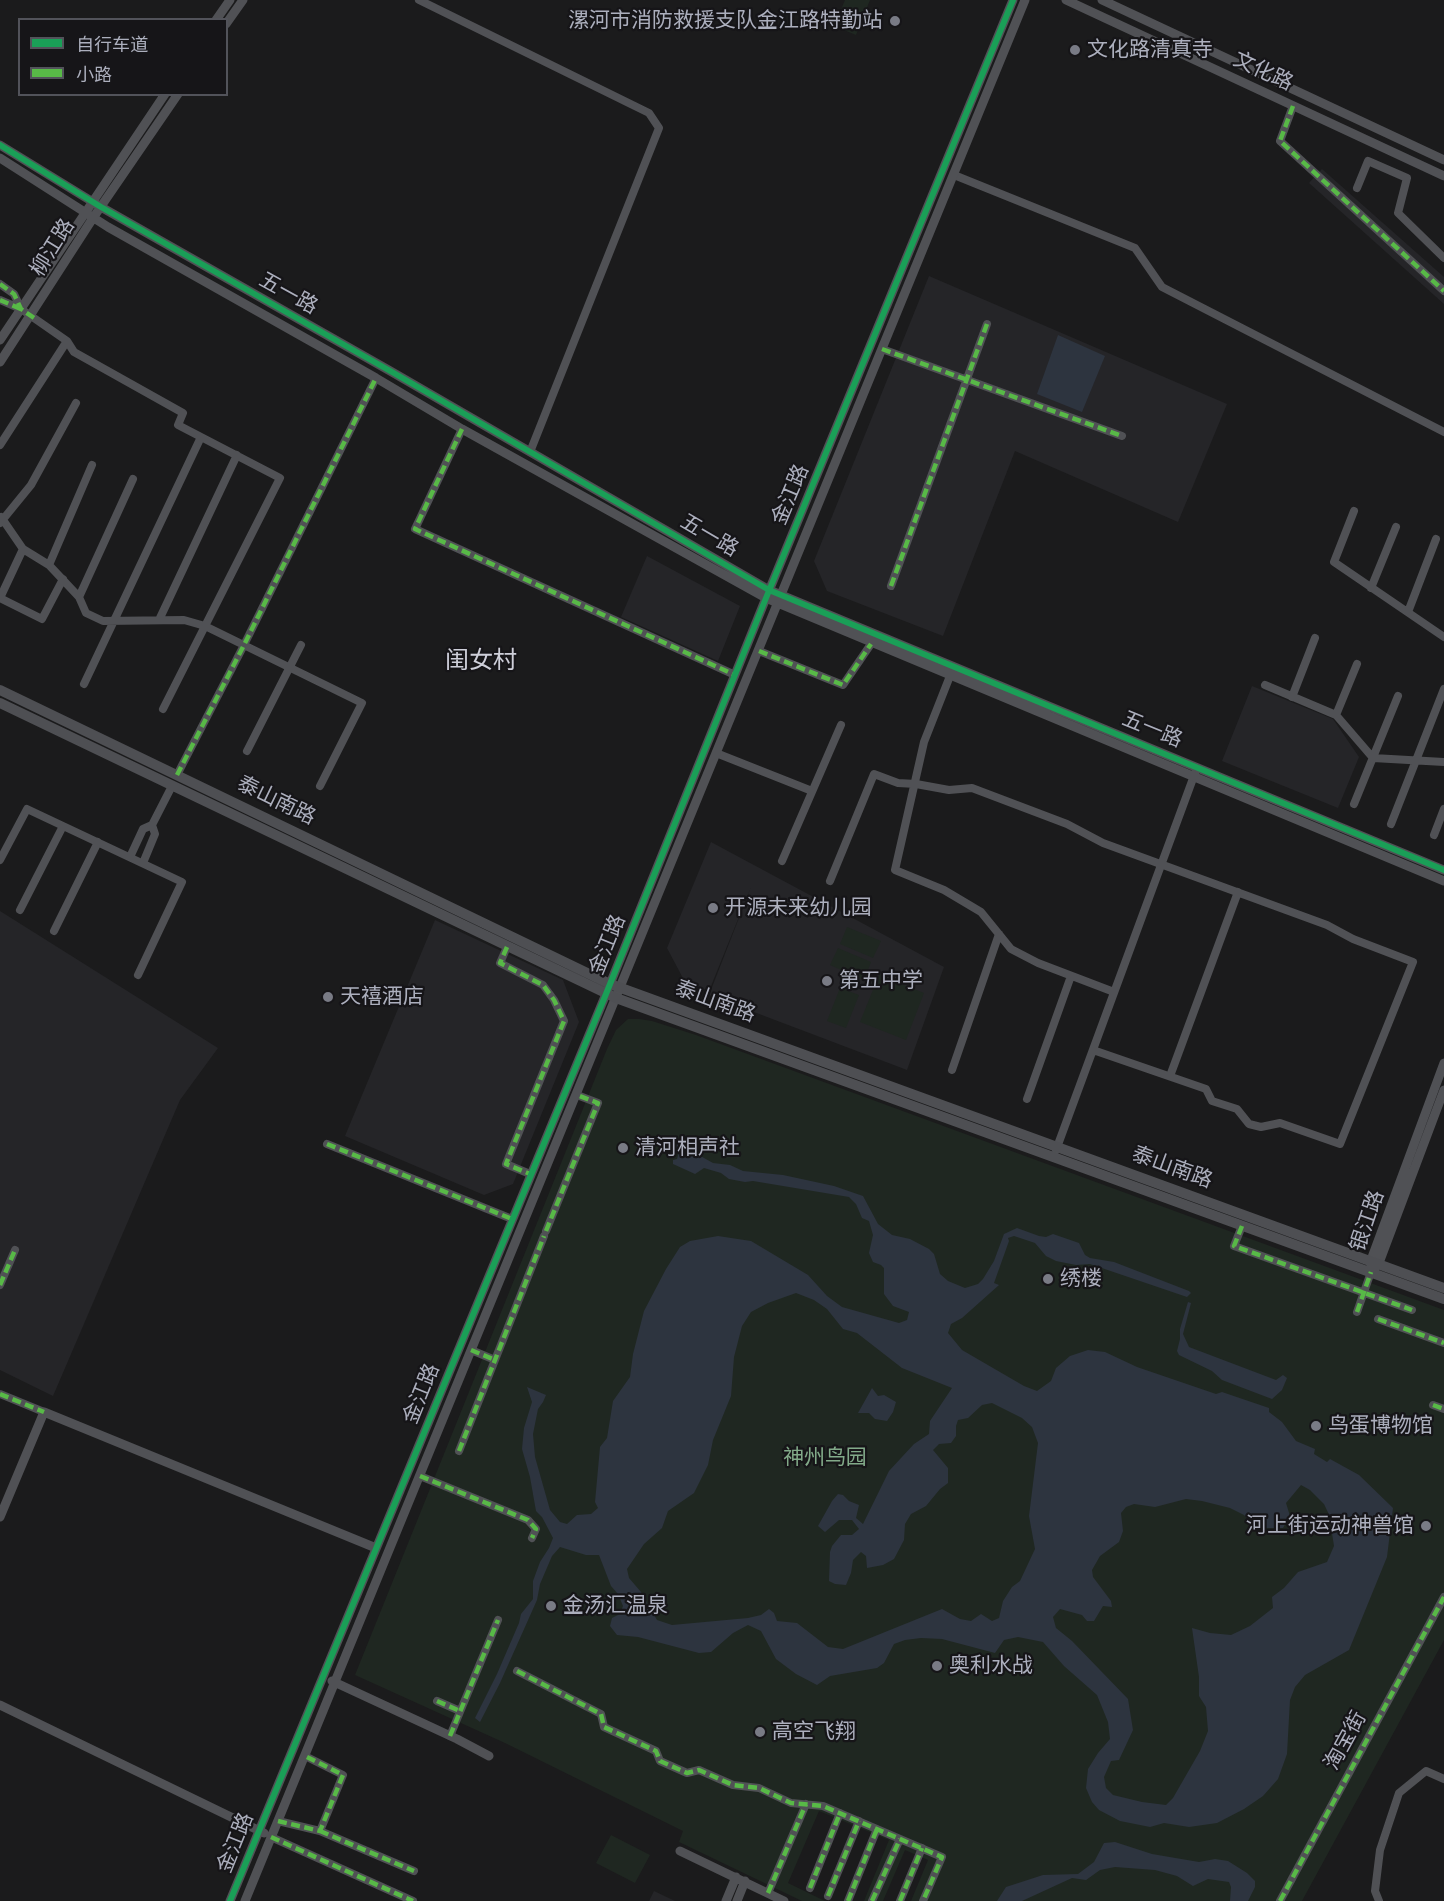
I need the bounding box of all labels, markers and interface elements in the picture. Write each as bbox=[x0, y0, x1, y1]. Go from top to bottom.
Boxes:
place label: 漯河市消防救援支队金江路特勤站 bbox=[568, 8, 883, 34]
marker: 漯河市消防救援支队金江路特勤站 bbox=[888, 14, 902, 28]
legend bbox=[18, 18, 228, 96]
text: 自行车道 bbox=[76, 33, 148, 56]
place label: 文化路清真寺 bbox=[1087, 37, 1213, 63]
marker: 文化路清真寺 bbox=[1068, 43, 1082, 57]
street label: 文化路 bbox=[1229, 47, 1297, 97]
text: 小路 bbox=[76, 63, 112, 86]
street label: 柳江路 bbox=[26, 215, 80, 281]
street label: 五一路 bbox=[254, 268, 322, 320]
street label: 金江路 bbox=[767, 461, 815, 529]
street label: 五一路 bbox=[675, 509, 743, 563]
district label: 闺女村 bbox=[445, 647, 517, 675]
street label: 五一路 bbox=[1118, 707, 1186, 753]
street label: 泰山南路 bbox=[233, 771, 319, 831]
place label: 开源未来幼儿园 bbox=[725, 895, 872, 921]
marker: 开源未来幼儿园 bbox=[706, 901, 720, 915]
street label: 金江路 bbox=[585, 911, 631, 979]
place label: 第五中学 bbox=[839, 968, 923, 994]
marker: 第五中学 bbox=[820, 974, 834, 988]
street label: 泰山南路 bbox=[671, 976, 759, 1028]
place label: 天禧酒店 bbox=[340, 984, 424, 1010]
marker: 天禧酒店 bbox=[321, 990, 335, 1004]
place label: 清河相声社 bbox=[635, 1135, 740, 1161]
marker: 清河相声社 bbox=[616, 1141, 630, 1155]
street label: 泰山南路 bbox=[1128, 1142, 1216, 1194]
street label: 银江路 bbox=[1346, 1187, 1390, 1255]
place label: 绣楼 bbox=[1060, 1266, 1102, 1292]
marker: 绣楼 bbox=[1041, 1272, 1055, 1286]
street label: 金江路 bbox=[399, 1360, 445, 1428]
place label: 鸟蛋博物馆 bbox=[1328, 1413, 1433, 1439]
marker: 鸟蛋博物馆 bbox=[1309, 1419, 1323, 1433]
park label: 神州鸟园 bbox=[783, 1445, 867, 1471]
place label: 河上街运动神兽馆 bbox=[1246, 1513, 1414, 1539]
marker: 河上街运动神兽馆 bbox=[1419, 1519, 1433, 1533]
place label: 金汤汇温泉 bbox=[563, 1593, 668, 1619]
marker: 金汤汇温泉 bbox=[544, 1599, 558, 1613]
place label: 奥利水战 bbox=[949, 1653, 1033, 1679]
marker: 奥利水战 bbox=[930, 1659, 944, 1673]
street label: 淘宝街 bbox=[1320, 1707, 1372, 1775]
place label: 高空飞翔 bbox=[772, 1719, 856, 1745]
marker: 高空飞翔 bbox=[753, 1725, 767, 1739]
street label: 金江路 bbox=[213, 1809, 259, 1877]

